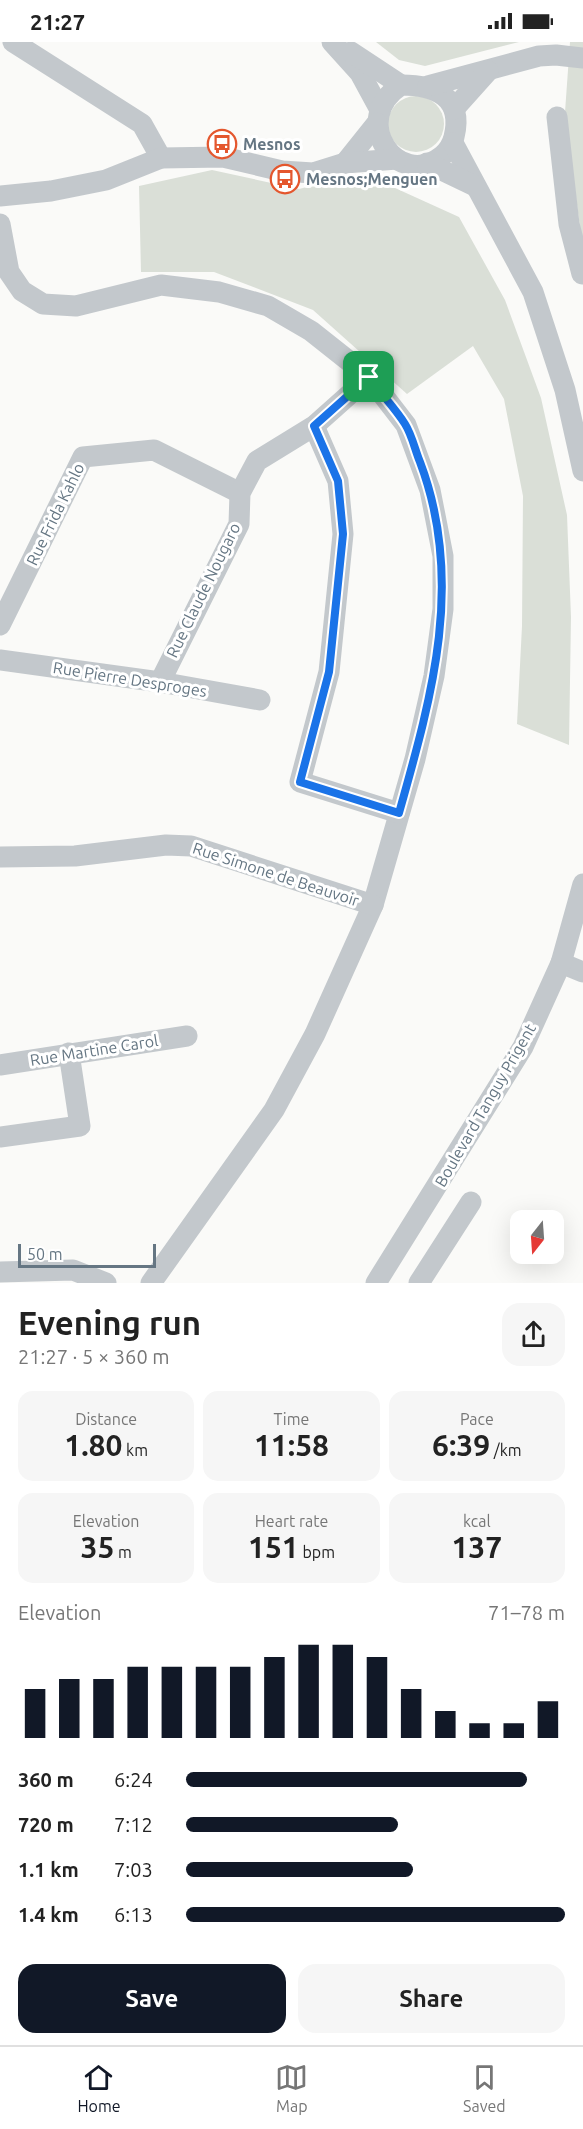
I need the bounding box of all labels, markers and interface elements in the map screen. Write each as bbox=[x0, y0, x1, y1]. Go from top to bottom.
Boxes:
text: 21:27 bbox=[30, 9, 85, 34]
bus stop icon: Mesnos bbox=[206, 128, 238, 160]
place label: Mesnos bbox=[243, 135, 301, 153]
bus stop icon: Mesnos;Menguen bbox=[269, 163, 301, 195]
place label: Mesnos;Menguen bbox=[306, 170, 438, 188]
pin bbox=[343, 351, 394, 402]
icon: arrive bbox=[352, 360, 385, 393]
street label: Rue Frida Kahlo bbox=[22, 460, 88, 568]
street label: Rue Claude Nougaro bbox=[163, 520, 243, 660]
street label: Rue Pierre Desproges bbox=[52, 658, 208, 700]
street label: Rue Simone de Beauvoir bbox=[191, 839, 361, 909]
street label: Boulevard Tanguy Prigent bbox=[431, 1020, 539, 1190]
street label: Rue Martine Carol bbox=[29, 1031, 159, 1069]
north arrow bbox=[510, 1210, 564, 1264]
map controls bbox=[510, 1210, 564, 1264]
scale bar bbox=[18, 1241, 156, 1268]
text: 50 m bbox=[27, 1245, 63, 1263]
button: share bbox=[502, 1303, 565, 1366]
text: Evening run bbox=[18, 1304, 201, 1341]
text: 21:27 · 5 × 360 m bbox=[18, 1345, 170, 1368]
text: Distance bbox=[75, 1410, 137, 1428]
text: Time bbox=[274, 1410, 309, 1428]
text: Pace bbox=[460, 1410, 494, 1428]
text: 1.80 bbox=[64, 1428, 122, 1462]
text: 11:58 bbox=[254, 1428, 329, 1462]
text: 6:39 bbox=[432, 1428, 490, 1462]
text: km bbox=[122, 1441, 148, 1459]
text: /km bbox=[490, 1441, 522, 1459]
text: Elevation bbox=[73, 1512, 140, 1530]
text: Heart rate bbox=[255, 1512, 328, 1530]
text: kcal bbox=[463, 1512, 491, 1530]
text: 35 bbox=[81, 1530, 114, 1564]
text: 151 bbox=[248, 1530, 299, 1564]
text: 137 bbox=[451, 1530, 502, 1564]
text: m bbox=[114, 1543, 132, 1561]
text: bpm bbox=[299, 1543, 335, 1561]
text: Elevation bbox=[18, 1601, 101, 1624]
text: 71–78 m bbox=[488, 1601, 565, 1624]
text: 360 m bbox=[18, 1768, 74, 1791]
text: 6:24 bbox=[114, 1768, 153, 1791]
text: 720 m bbox=[18, 1813, 74, 1836]
text: 7:12 bbox=[114, 1813, 153, 1836]
text: 1.1 km bbox=[18, 1858, 79, 1881]
text: 7:03 bbox=[114, 1858, 153, 1881]
text: 1.4 km bbox=[18, 1903, 79, 1926]
text: 6:13 bbox=[114, 1903, 153, 1926]
button: Save bbox=[18, 1964, 286, 2033]
button: Share bbox=[298, 1964, 565, 2033]
tab: Home bbox=[77, 2061, 121, 2115]
tab: Map bbox=[275, 2061, 308, 2115]
tab: Saved bbox=[463, 2061, 506, 2115]

